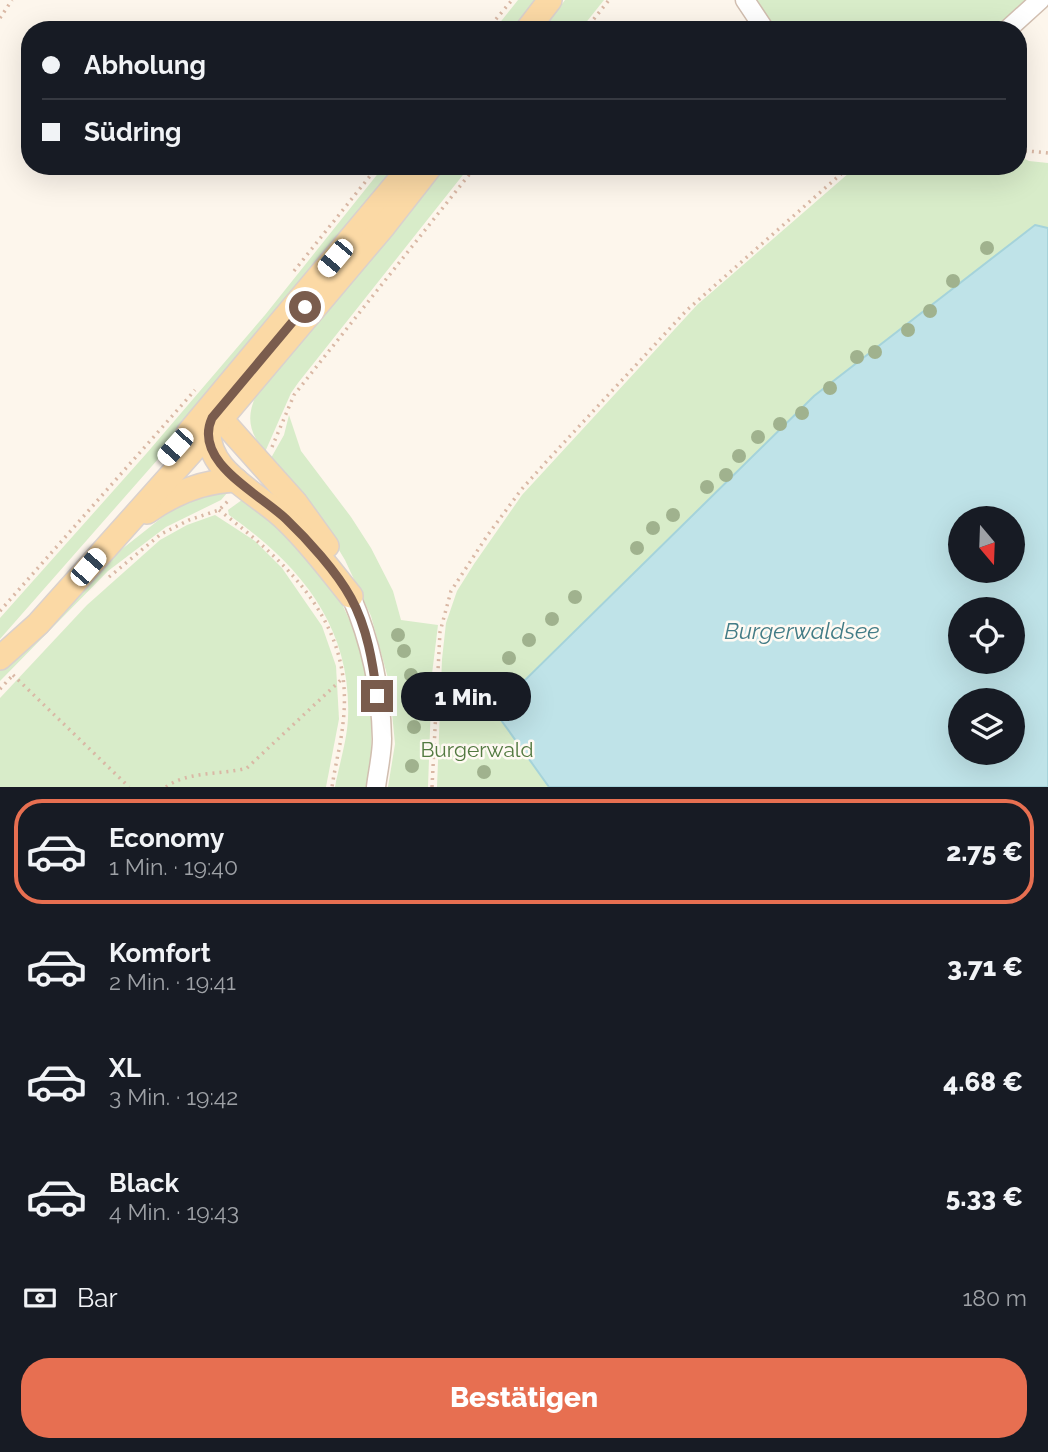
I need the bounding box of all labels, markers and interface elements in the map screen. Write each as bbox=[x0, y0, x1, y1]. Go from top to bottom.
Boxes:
text: Abholung bbox=[84, 50, 206, 80]
text: Südring bbox=[84, 117, 182, 147]
car bbox=[314, 235, 357, 281]
route start bbox=[289, 291, 321, 323]
car bbox=[154, 424, 197, 470]
north arrow bbox=[948, 506, 1026, 583]
map controls bbox=[948, 506, 1025, 765]
car bbox=[67, 544, 110, 590]
button: locate bbox=[948, 597, 1025, 674]
water label: Burgerwaldsee bbox=[724, 617, 880, 644]
callout: 1 Min. bbox=[402, 672, 531, 720]
route end bbox=[361, 680, 393, 712]
text: 1 Min. bbox=[435, 683, 497, 710]
button: layers bbox=[948, 688, 1025, 765]
park label: Burgerwald bbox=[420, 737, 534, 762]
icon: car bbox=[25, 820, 88, 883]
text: Economy bbox=[109, 823, 224, 853]
text: 2.75 € bbox=[946, 837, 1023, 867]
text: 1 Min. · 19:40 bbox=[109, 853, 238, 880]
icon: car bbox=[25, 935, 88, 998]
text: Komfort bbox=[109, 938, 211, 968]
text: 3.71 € bbox=[947, 952, 1023, 982]
text: 2 Min. · 19:41 bbox=[109, 968, 236, 995]
icon: car bbox=[25, 1050, 88, 1113]
text: XL bbox=[109, 1053, 141, 1083]
text: 4.68 € bbox=[943, 1067, 1023, 1097]
text: 3 Min. · 19:42 bbox=[109, 1083, 238, 1110]
icon: car bbox=[25, 1165, 88, 1228]
text: Black bbox=[109, 1168, 179, 1198]
text: 5.33 € bbox=[946, 1182, 1023, 1212]
text: 4 Min. · 19:43 bbox=[109, 1198, 239, 1225]
icon: cash bbox=[21, 1279, 59, 1317]
text: Bar bbox=[77, 1283, 118, 1313]
text: 180 m bbox=[962, 1284, 1027, 1311]
button: Bestätigen bbox=[21, 1358, 1027, 1438]

